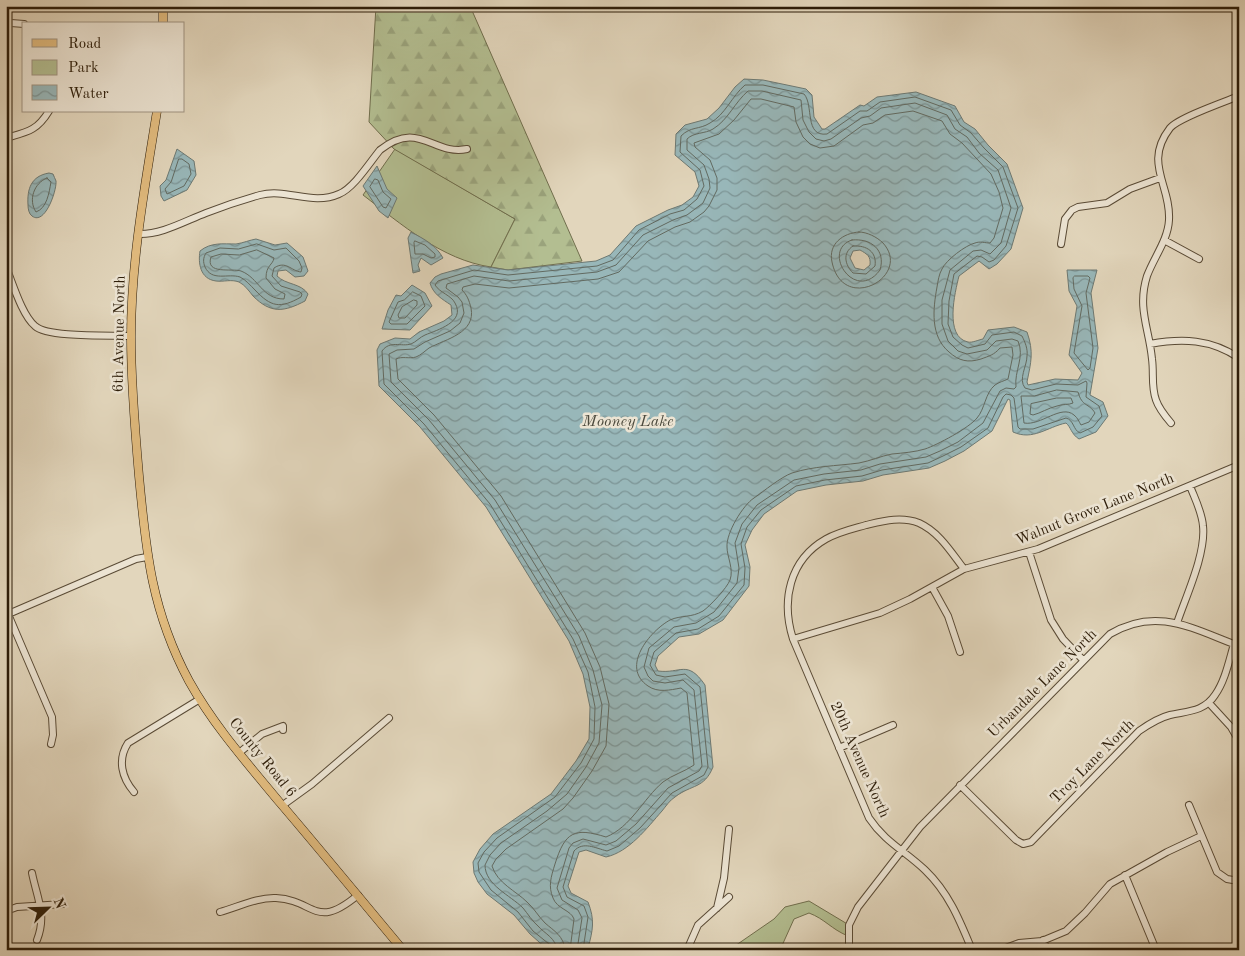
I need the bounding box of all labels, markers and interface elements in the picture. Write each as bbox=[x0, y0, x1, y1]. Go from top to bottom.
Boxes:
legend bbox=[22, 22, 185, 112]
text: Road bbox=[68, 37, 102, 52]
text: Park bbox=[68, 61, 99, 76]
text: Water bbox=[68, 87, 109, 102]
street label: 6th Avenue North bbox=[111, 276, 129, 392]
water label: Mooney Lake bbox=[581, 414, 674, 430]
street label: Walnut Grove Lane North bbox=[1014, 471, 1176, 549]
street label: Urbandale Lane North bbox=[986, 627, 1100, 741]
street label: 20th Avenue North bbox=[827, 700, 891, 820]
street label: County Road 6 bbox=[226, 715, 298, 801]
street label: Troy Lane North bbox=[1048, 717, 1138, 807]
north arrow bbox=[22, 884, 72, 934]
text: N bbox=[51, 896, 68, 911]

